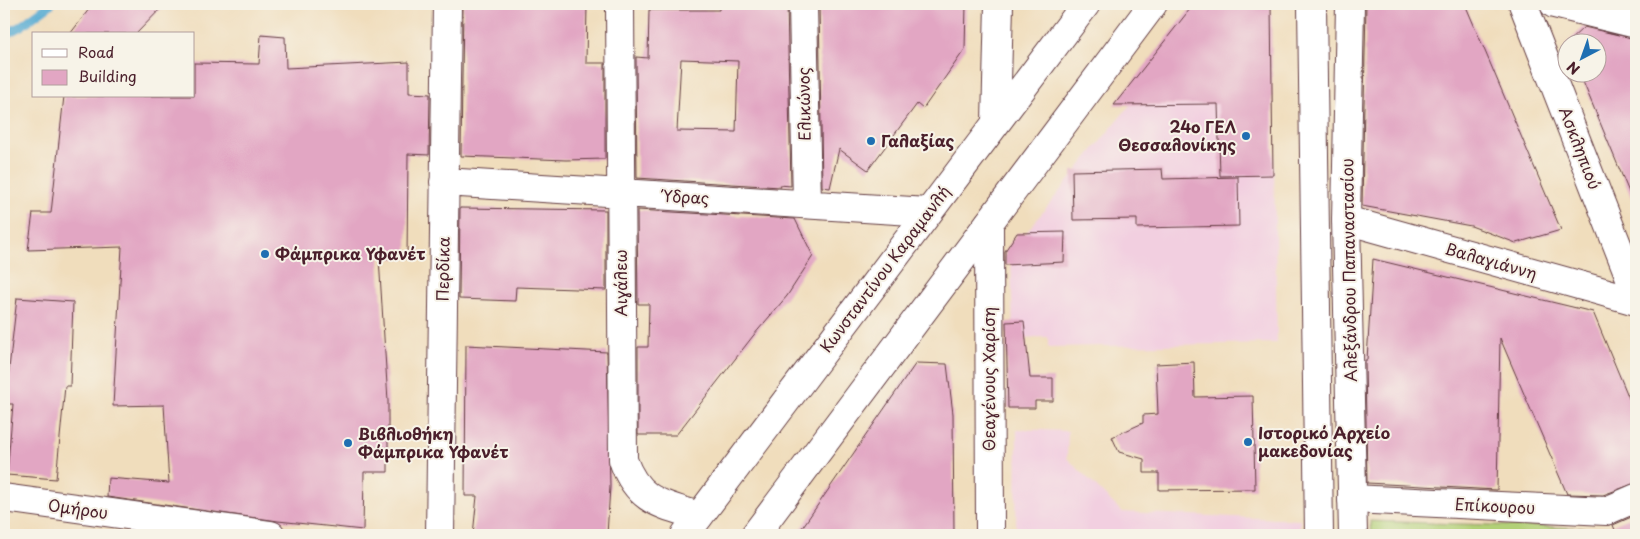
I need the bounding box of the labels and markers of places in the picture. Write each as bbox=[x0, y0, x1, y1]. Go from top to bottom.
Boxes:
place label: 24ο ΓΕΛ Θεσσαλονίκης bbox=[1118, 114, 1236, 156]
place label: Γαλαξίας bbox=[881, 128, 955, 152]
marker: 24ο ΓΕΛ Θεσσαλονίκης bbox=[1240, 130, 1252, 142]
marker: Γαλαξίας bbox=[865, 135, 877, 147]
place label: Φάμπρικα Υφανέτ bbox=[275, 241, 426, 265]
marker: Φάμπρικα Υφανέτ bbox=[259, 248, 271, 260]
place label: Ιστορικό Αρχείο μακεδονίας bbox=[1258, 420, 1390, 462]
place label: Βιβλιοθήκη Φάμπρικα Υφανέτ bbox=[358, 421, 509, 463]
marker: Ιστορικό Αρχείο μακεδονίας bbox=[1242, 436, 1254, 448]
marker: Βιβλιοθήκη Φάμπρικα Υφανέτ bbox=[342, 437, 354, 449]

